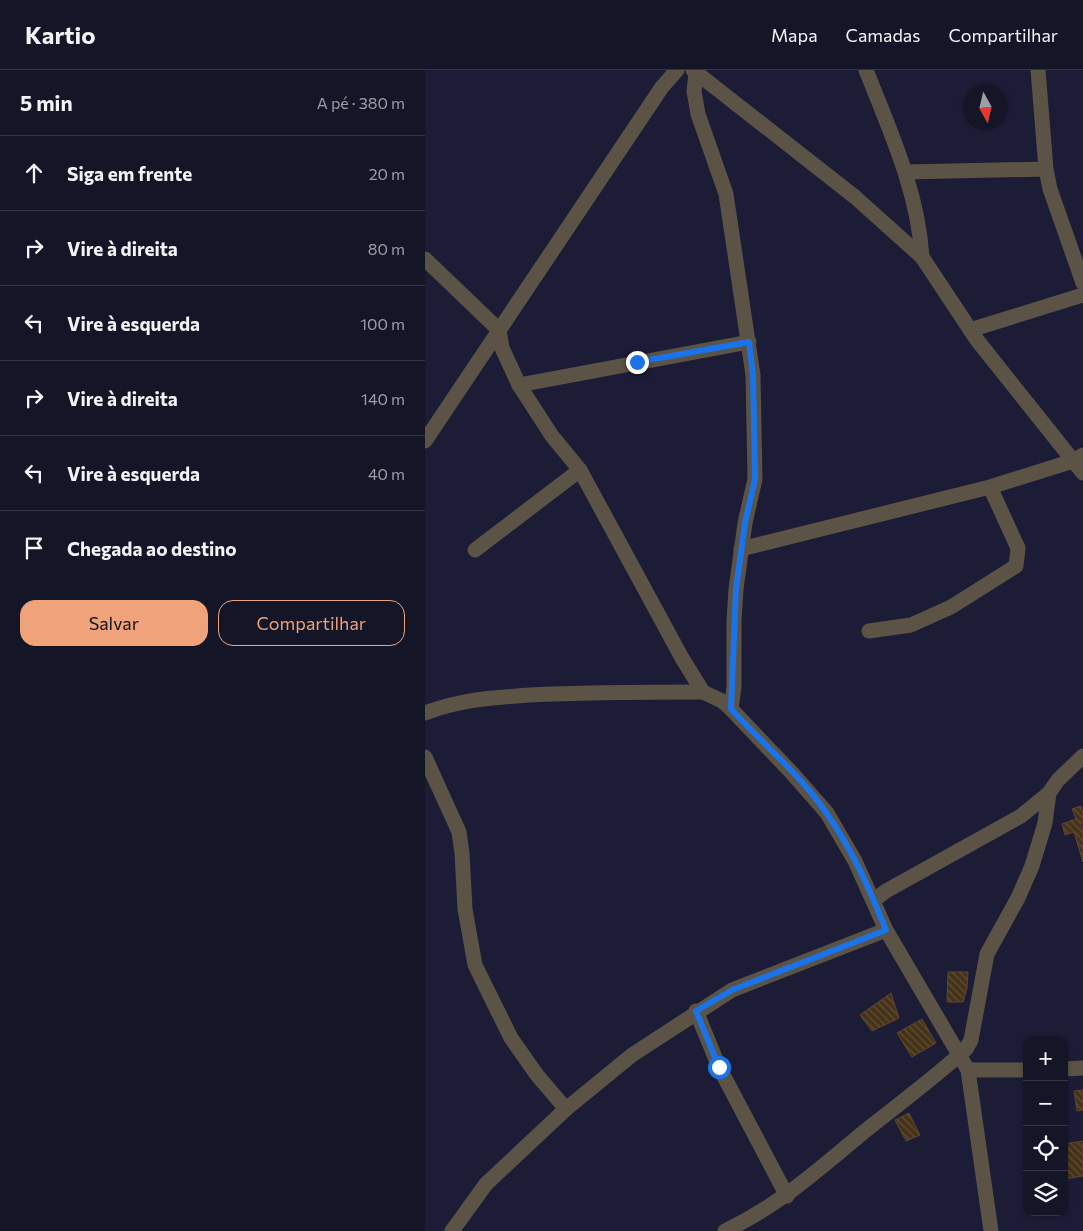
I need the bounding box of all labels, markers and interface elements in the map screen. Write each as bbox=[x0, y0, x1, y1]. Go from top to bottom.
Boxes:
text: Kartio bbox=[25, 20, 95, 49]
text: Mapa bbox=[771, 24, 818, 46]
text: Camadas bbox=[846, 24, 920, 46]
text: Compartilhar bbox=[948, 24, 1058, 46]
north arrow bbox=[963, 85, 1008, 130]
text: 5 min bbox=[20, 90, 73, 115]
text: A pé · 380 m bbox=[317, 93, 405, 112]
icon: ahead bbox=[20, 159, 48, 187]
text: Siga em frente bbox=[67, 162, 192, 185]
text: 20 m bbox=[369, 164, 405, 183]
icon: right bbox=[20, 234, 48, 262]
text: Vire à direita bbox=[67, 237, 178, 260]
text: 80 m bbox=[368, 239, 405, 258]
icon: left bbox=[20, 309, 48, 337]
text: Vire à esquerda bbox=[67, 312, 200, 335]
text: 100 m bbox=[360, 314, 405, 333]
route end bbox=[626, 351, 649, 374]
icon: right bbox=[20, 384, 48, 412]
text: Vire à direita bbox=[67, 387, 178, 410]
text: 140 m bbox=[361, 389, 405, 408]
icon: left bbox=[20, 459, 48, 487]
text: Vire à esquerda bbox=[67, 462, 200, 485]
text: 40 m bbox=[368, 464, 405, 483]
icon: arrive bbox=[20, 534, 48, 562]
text: Chegada ao destino bbox=[67, 537, 237, 560]
button: Salvar bbox=[20, 600, 208, 646]
button: Compartilhar bbox=[218, 600, 405, 646]
map controls bbox=[1023, 1036, 1068, 1216]
button: + bbox=[1023, 1036, 1068, 1081]
route start bbox=[708, 1056, 731, 1079]
button: − bbox=[1023, 1081, 1068, 1126]
button: locate bbox=[1023, 1126, 1068, 1171]
button: layers bbox=[1023, 1171, 1068, 1216]

